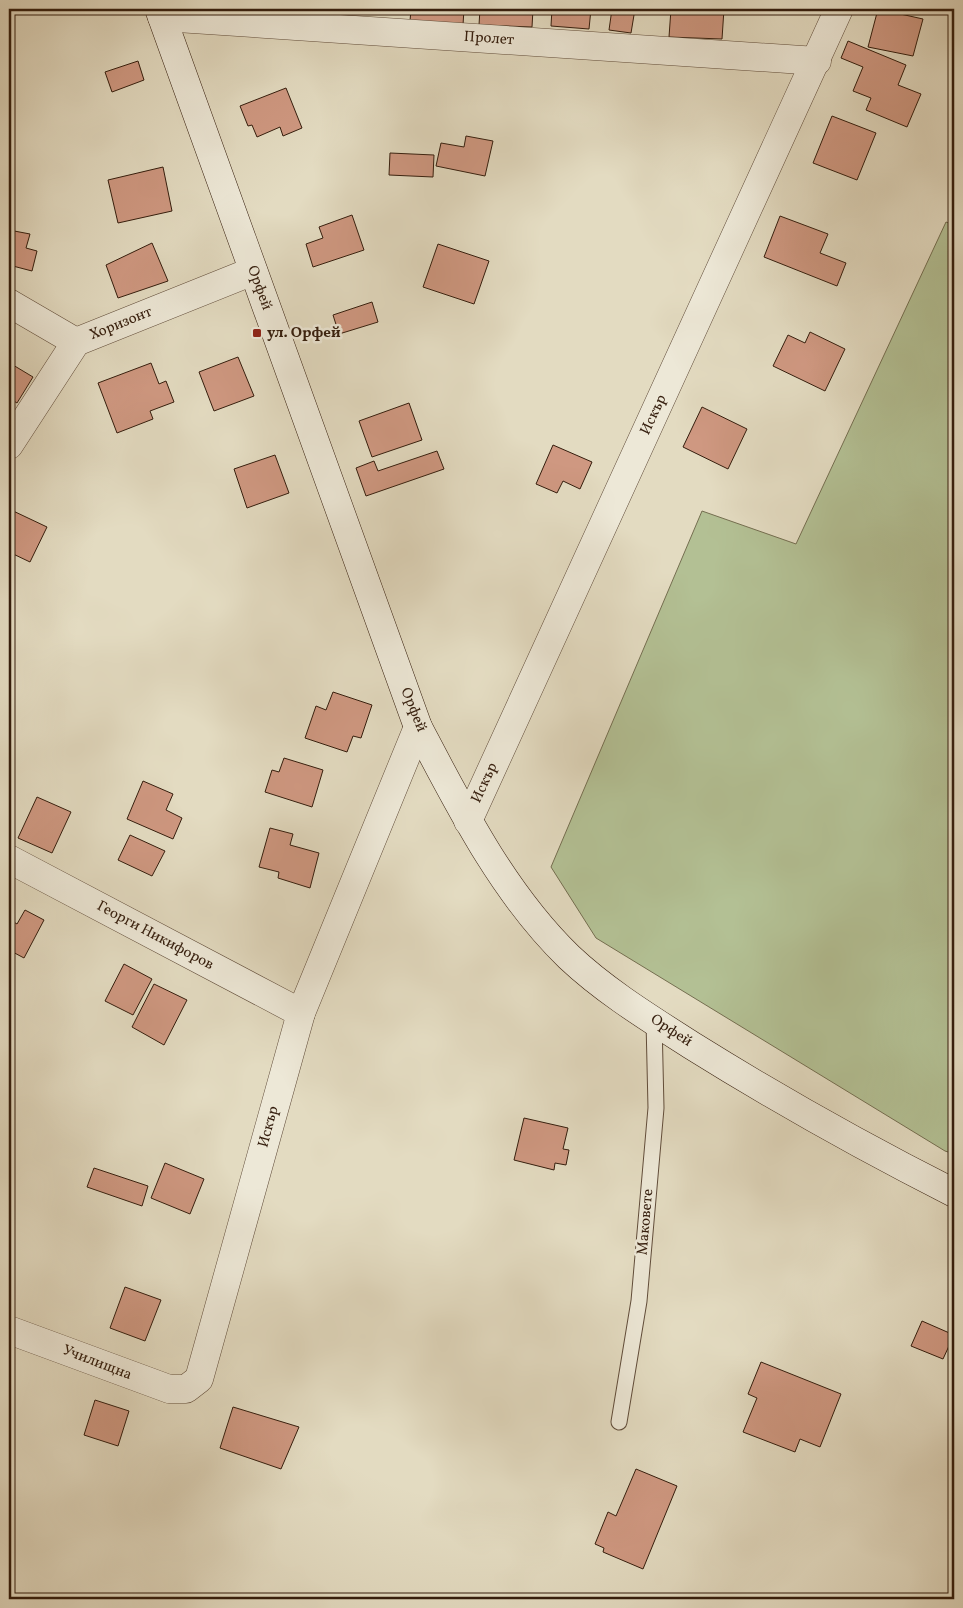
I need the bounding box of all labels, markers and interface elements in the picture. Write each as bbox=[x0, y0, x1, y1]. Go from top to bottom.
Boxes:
street label: Пролет bbox=[463, 27, 515, 51]
street label: Орфей bbox=[241, 263, 277, 313]
street label: Хоризонт bbox=[86, 302, 156, 346]
place label: ул. Орфей bbox=[267, 323, 341, 344]
marker: ул. Орфей bbox=[251, 327, 263, 339]
street label: Искър bbox=[636, 391, 672, 439]
street label: Орфей bbox=[395, 685, 431, 735]
street label: Искър bbox=[467, 759, 503, 807]
street label: Георги Никифоров bbox=[93, 896, 217, 976]
street label: Орфей bbox=[646, 1010, 696, 1052]
street label: Искър bbox=[253, 1104, 285, 1150]
street label: Маковете bbox=[633, 1188, 659, 1256]
street label: Училищна bbox=[59, 1340, 135, 1386]

